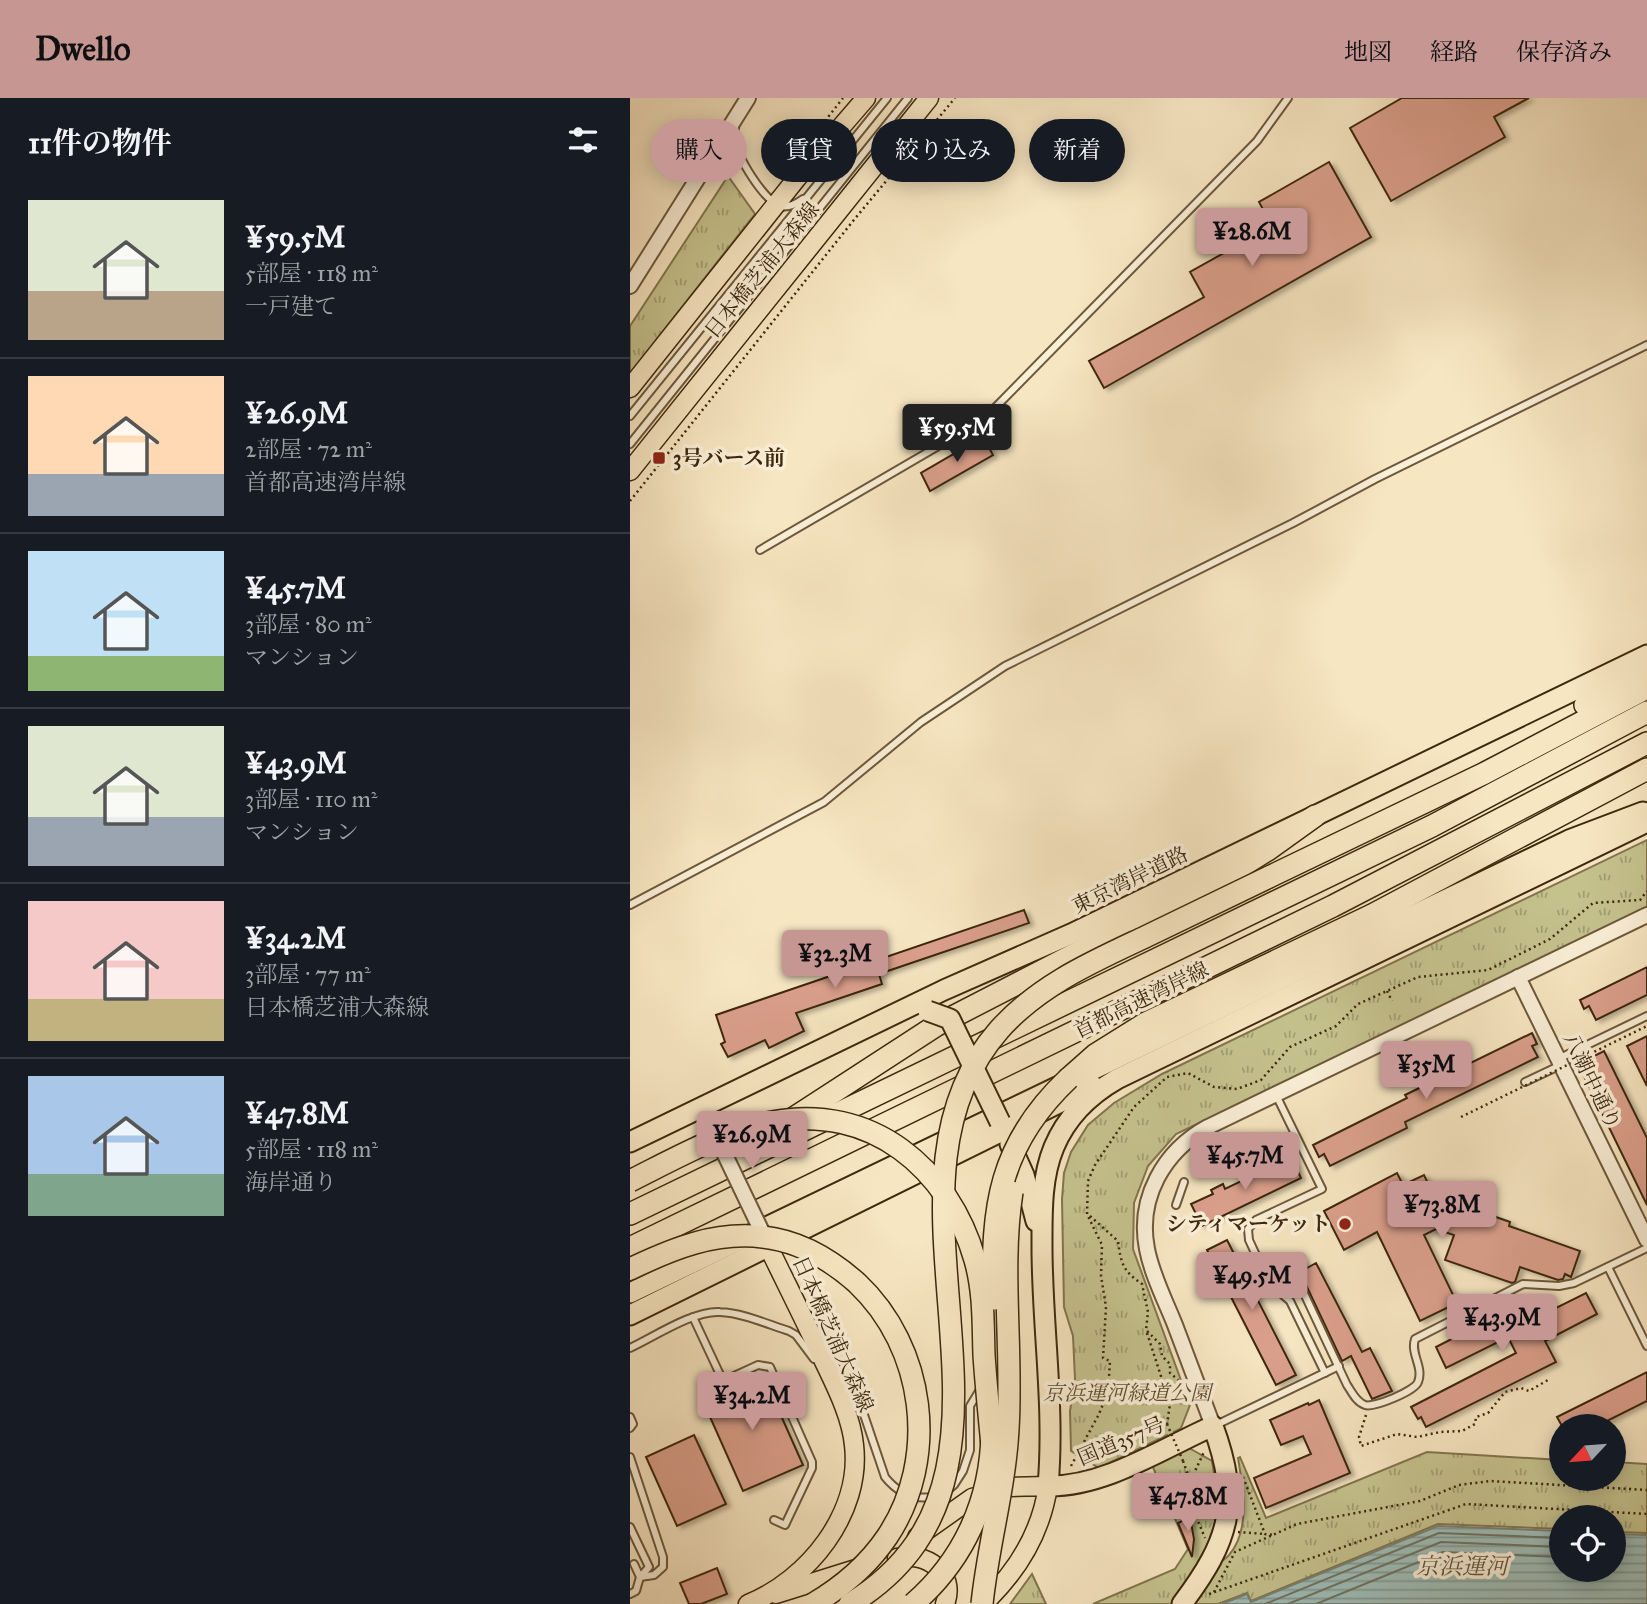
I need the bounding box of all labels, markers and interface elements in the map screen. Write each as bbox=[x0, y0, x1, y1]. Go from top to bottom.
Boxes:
text: Dwello bbox=[35, 29, 131, 69]
text: 地図 bbox=[1344, 37, 1392, 67]
text: 経路 bbox=[1430, 37, 1478, 67]
text: 保存済み bbox=[1516, 37, 1612, 67]
chip: 購入 bbox=[651, 119, 747, 182]
chip: 賃貸 bbox=[761, 119, 857, 182]
chip: 絞り込み bbox=[871, 119, 1015, 182]
chip: 新着 bbox=[1029, 119, 1125, 182]
icon: filters bbox=[564, 121, 602, 159]
text: 11件の物件 bbox=[28, 125, 172, 161]
street label: 日本橋芝浦大森線 bbox=[699, 197, 825, 343]
pin: ¥28.6M bbox=[1195, 208, 1309, 268]
text: ¥28.6M bbox=[1213, 217, 1291, 245]
text: ¥59.5M bbox=[245, 219, 345, 255]
icon: home bbox=[84, 228, 168, 312]
text: 5部屋 · 118 m² bbox=[245, 259, 378, 287]
text: 一戸建て bbox=[245, 292, 337, 320]
text: ¥26.9M bbox=[245, 395, 348, 431]
icon: home bbox=[84, 404, 168, 488]
pin: ¥59.5M bbox=[900, 404, 1014, 464]
text: ¥59.5M bbox=[918, 413, 996, 441]
text: 2部屋 · 72 m² bbox=[245, 435, 372, 463]
place label: 3号バース前 bbox=[673, 445, 785, 471]
marker: 3号バース前 bbox=[651, 450, 667, 466]
text: 首都高速湾岸線 bbox=[245, 468, 406, 496]
text: ¥45.7M bbox=[245, 570, 346, 606]
icon: home bbox=[84, 579, 168, 663]
text: 3部屋 · 80 m² bbox=[245, 610, 372, 638]
text: マンション bbox=[245, 643, 359, 671]
text: ¥43.9M bbox=[245, 745, 347, 781]
icon: home bbox=[84, 754, 168, 838]
text: 3部屋 · 110 m² bbox=[245, 785, 378, 813]
text: マンション bbox=[245, 818, 359, 846]
street label: 東京湾岸道路 bbox=[1068, 841, 1192, 919]
text: ¥34.2M bbox=[245, 920, 346, 956]
icon: home bbox=[84, 929, 168, 1013]
pin: ¥32.3M bbox=[778, 930, 892, 990]
text: ¥32.3M bbox=[798, 939, 872, 967]
street label: 首都高速湾岸線 bbox=[1069, 956, 1213, 1044]
text: 3部屋 · 77 m² bbox=[245, 960, 371, 988]
text: 日本橋芝浦大森線 bbox=[245, 993, 429, 1021]
street label: 八潮中通り bbox=[1557, 1028, 1627, 1134]
pin: ¥35M bbox=[1385, 1042, 1467, 1101]
text: ¥35M bbox=[1397, 1050, 1455, 1078]
text: ¥47.8M bbox=[245, 1095, 349, 1131]
icon: home bbox=[84, 1104, 168, 1188]
pin: ¥26.9M bbox=[695, 1112, 809, 1171]
text: ¥26.9M bbox=[712, 1120, 792, 1148]
pin: ¥45.7M bbox=[1188, 1132, 1302, 1192]
text: 5部屋 · 118 m² bbox=[245, 1135, 378, 1163]
text: ¥45.7M bbox=[1206, 1141, 1284, 1169]
text: 海岸通り bbox=[245, 1168, 337, 1196]
pin: ¥73.8M bbox=[1385, 1182, 1499, 1241]
text: ¥73.8M bbox=[1403, 1190, 1481, 1218]
place label: シティマーケット bbox=[1166, 1211, 1331, 1237]
marker: シティマーケット bbox=[1337, 1216, 1353, 1232]
street label: 日本橋芝浦大森線 bbox=[787, 1252, 879, 1416]
pin: ¥49.5M bbox=[1195, 1252, 1309, 1312]
text: ¥49.5M bbox=[1212, 1261, 1292, 1289]
pin: ¥43.9M bbox=[1445, 1294, 1559, 1354]
text: ¥43.9M bbox=[1463, 1303, 1541, 1331]
pin: ¥34.2M bbox=[695, 1372, 809, 1432]
park label: 京浜運河緑道公園 bbox=[1043, 1380, 1214, 1406]
text: ¥34.2M bbox=[713, 1381, 791, 1409]
street label: 国道357号 bbox=[1073, 1411, 1169, 1471]
north arrow bbox=[1549, 1414, 1626, 1491]
map controls bbox=[1549, 1414, 1626, 1582]
pin: ¥47.8M bbox=[1131, 1474, 1245, 1533]
text: ¥47.8M bbox=[1148, 1482, 1228, 1510]
button: locate bbox=[1549, 1505, 1626, 1582]
water label: 京浜運河 bbox=[1416, 1552, 1512, 1580]

